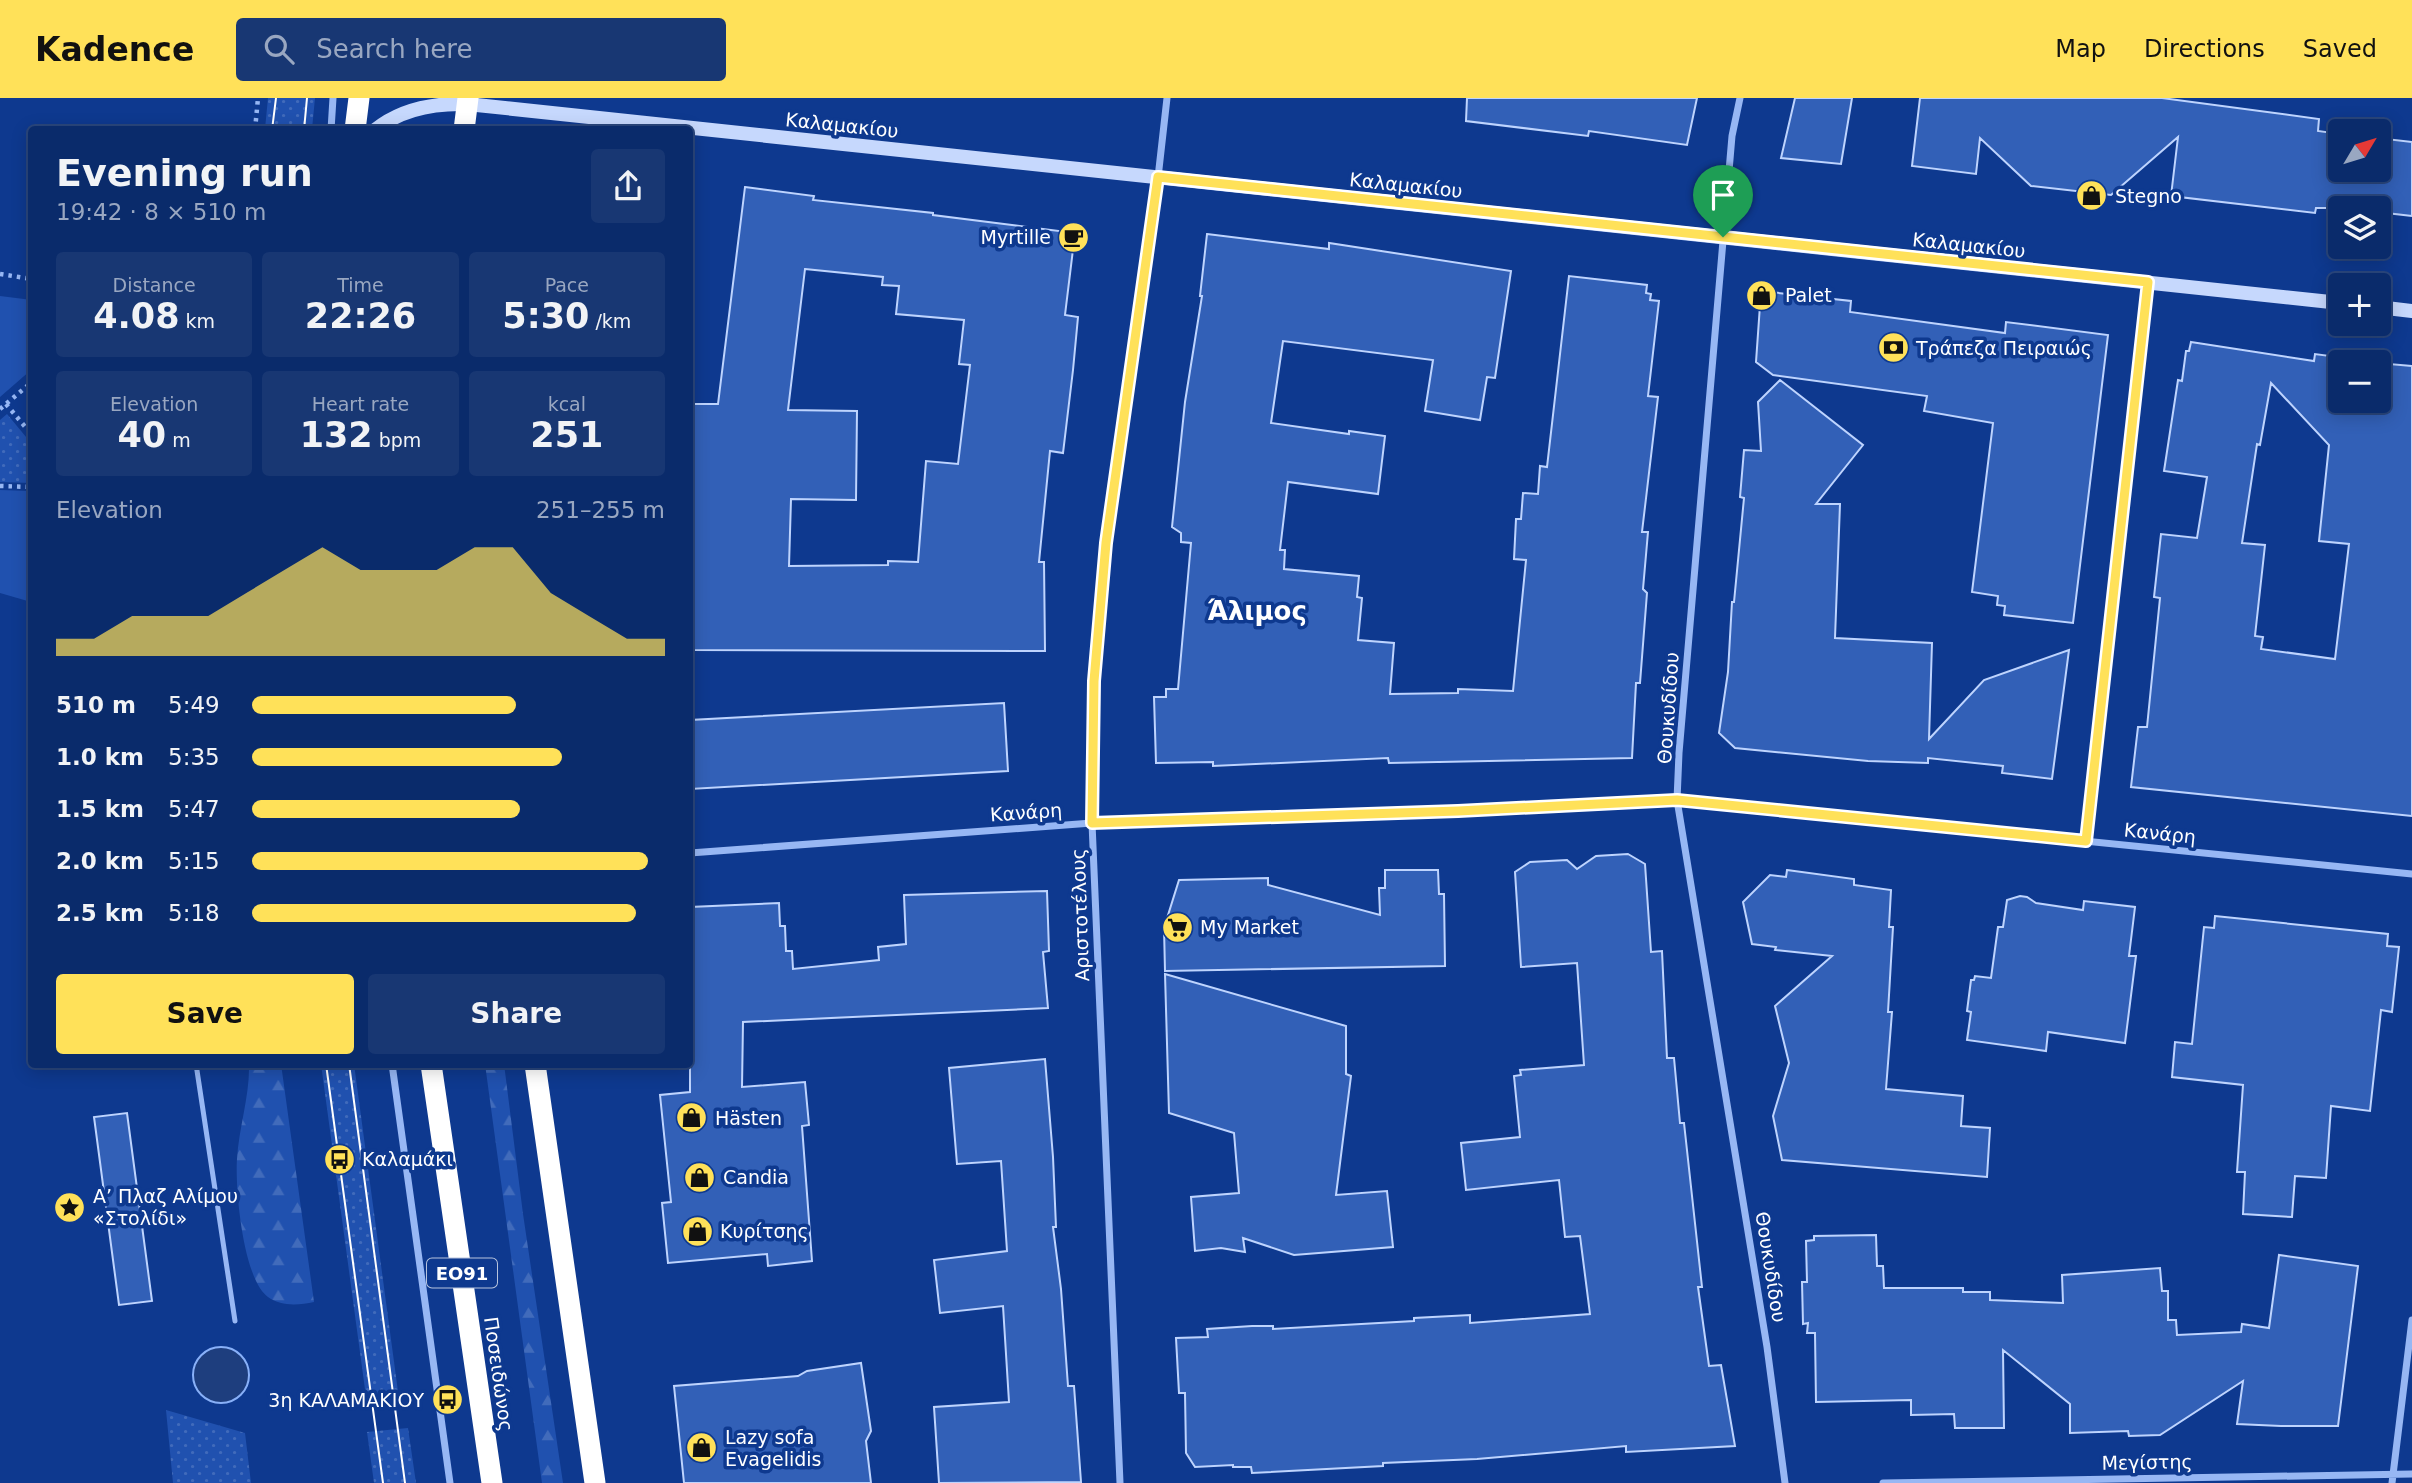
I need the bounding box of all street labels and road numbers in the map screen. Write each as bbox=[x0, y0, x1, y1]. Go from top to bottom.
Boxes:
street label: Καλαμακίου bbox=[784, 108, 900, 142]
street label: Καλαμακίου bbox=[1348, 168, 1464, 202]
street label: Καλαμακίου bbox=[1911, 228, 2027, 262]
street label: Θουκυδίδου bbox=[1653, 651, 1683, 765]
street label: Κανάρη bbox=[989, 799, 1063, 825]
street label: Κανάρη bbox=[2123, 818, 2197, 848]
street label: Αριστοτέλους bbox=[1067, 848, 1093, 982]
street label: Θουκυδίδου bbox=[1751, 1210, 1791, 1324]
road number: ΕΟ91 bbox=[427, 1258, 497, 1288]
street label: Ποσειδώνος bbox=[480, 1315, 518, 1433]
street label: Μεγίστης bbox=[2101, 1450, 2193, 1474]

